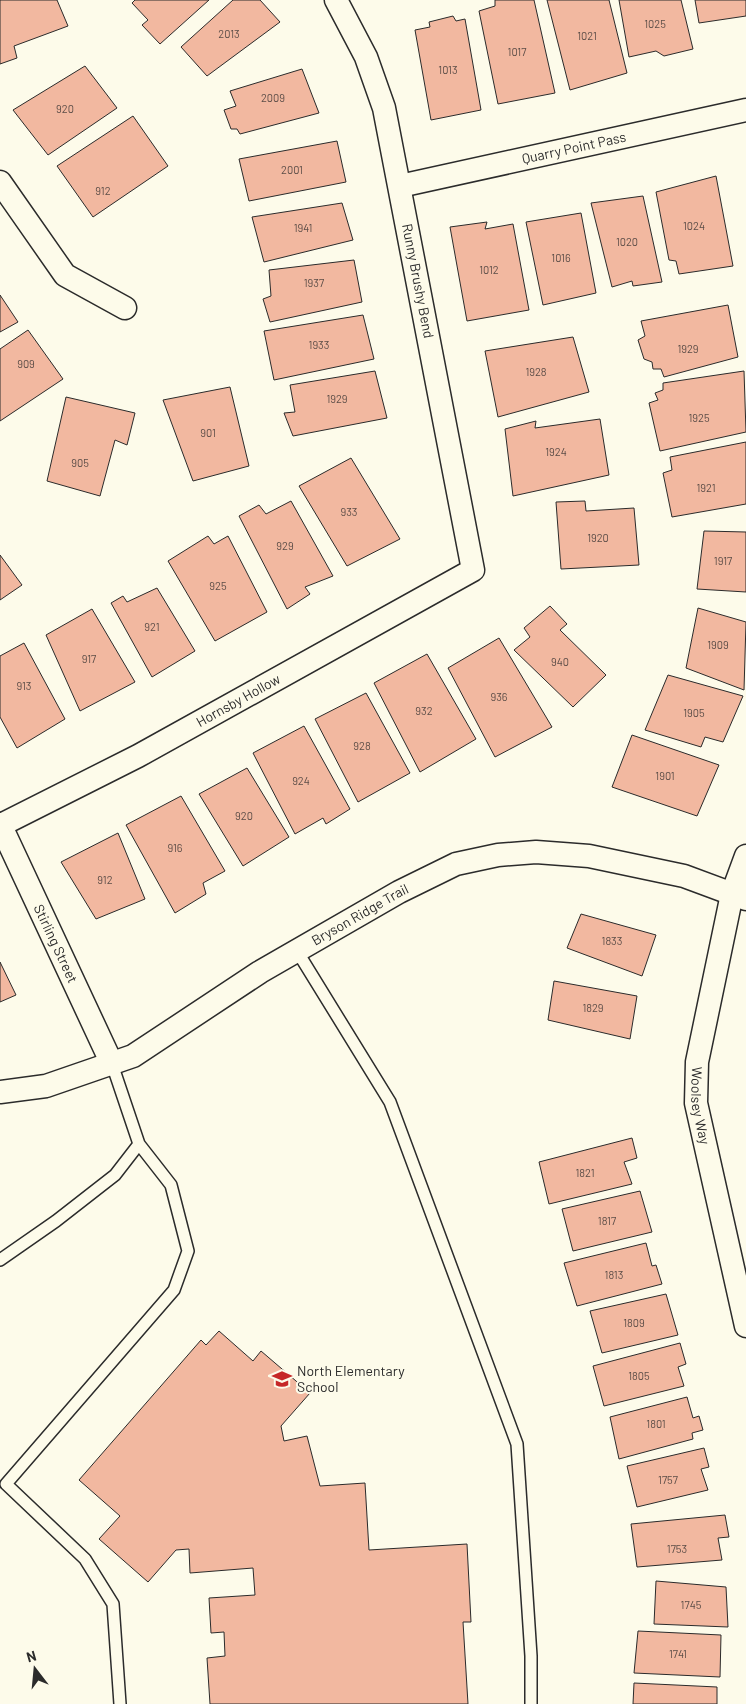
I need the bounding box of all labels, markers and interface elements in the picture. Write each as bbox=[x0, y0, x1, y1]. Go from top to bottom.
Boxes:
house number: 1025 bbox=[644, 17, 666, 30]
house number: 2013 bbox=[218, 27, 240, 40]
house number: 1021 bbox=[577, 29, 597, 42]
house number: 1017 bbox=[508, 45, 526, 58]
house number: 1013 bbox=[438, 63, 458, 76]
house number: 2009 bbox=[261, 91, 285, 104]
house number: 920 bbox=[56, 102, 74, 115]
street label: Quarry Point Pass bbox=[520, 128, 628, 167]
house number: 2001 bbox=[281, 163, 303, 176]
house number: 912 bbox=[95, 184, 111, 197]
house number: 1024 bbox=[683, 219, 705, 232]
house number: 1941 bbox=[294, 221, 312, 234]
street label: Runny Brushy Bend bbox=[399, 222, 438, 340]
house number: 1020 bbox=[616, 235, 638, 248]
house number: 1016 bbox=[551, 251, 571, 264]
house number: 1012 bbox=[479, 263, 499, 276]
house number: 1937 bbox=[304, 276, 324, 289]
house number: 1933 bbox=[309, 338, 329, 351]
house number: 1929 bbox=[677, 342, 699, 355]
house number: 909 bbox=[17, 357, 35, 370]
house number: 1928 bbox=[525, 365, 547, 378]
house number: 1929 bbox=[326, 392, 348, 405]
house number: 1925 bbox=[688, 411, 710, 424]
house number: 901 bbox=[200, 426, 216, 439]
house number: 1924 bbox=[545, 445, 567, 458]
house number: 905 bbox=[71, 456, 89, 469]
house number: 1921 bbox=[696, 481, 716, 494]
house number: 933 bbox=[340, 505, 358, 518]
house number: 1920 bbox=[587, 531, 609, 544]
house number: 929 bbox=[276, 539, 294, 552]
house number: 1917 bbox=[714, 554, 732, 567]
house number: 925 bbox=[209, 579, 227, 592]
house number: 921 bbox=[144, 620, 160, 633]
house number: 1909 bbox=[707, 638, 729, 651]
house number: 917 bbox=[82, 652, 96, 665]
house number: 940 bbox=[551, 655, 569, 668]
street label: Hornsby Hollow bbox=[193, 670, 283, 730]
house number: 913 bbox=[16, 679, 32, 692]
house number: 936 bbox=[490, 690, 508, 703]
house number: 932 bbox=[415, 704, 433, 717]
house number: 1905 bbox=[683, 706, 705, 719]
house number: 928 bbox=[353, 739, 371, 752]
house number: 1901 bbox=[655, 769, 675, 782]
house number: 924 bbox=[292, 774, 310, 787]
house number: 920 bbox=[235, 809, 253, 822]
house number: 916 bbox=[167, 841, 183, 854]
house number: 912 bbox=[97, 873, 113, 886]
street label: Bryson Ridge Trail bbox=[308, 880, 411, 949]
street label: Stirling Street bbox=[31, 901, 82, 985]
house number: 1833 bbox=[602, 934, 622, 947]
house number: 1829 bbox=[582, 1001, 604, 1014]
street label: Woolsey Way bbox=[688, 1066, 714, 1146]
house number: 1821 bbox=[575, 1166, 595, 1179]
house number: 1817 bbox=[598, 1214, 616, 1227]
house number: 1813 bbox=[605, 1268, 623, 1281]
house number: 1809 bbox=[623, 1316, 645, 1329]
place label: North Elementary School bbox=[297, 1362, 405, 1395]
school or university icon: North Elementary School bbox=[271, 1368, 293, 1390]
house number: 1805 bbox=[628, 1369, 650, 1382]
house number: 1801 bbox=[646, 1417, 666, 1430]
house number: 1757 bbox=[658, 1473, 678, 1486]
house number: 1753 bbox=[667, 1542, 687, 1555]
house number: 1745 bbox=[681, 1598, 702, 1611]
north arrow bbox=[10, 1644, 60, 1694]
text: N bbox=[24, 1647, 38, 1665]
house number: 1741 bbox=[669, 1647, 687, 1660]

